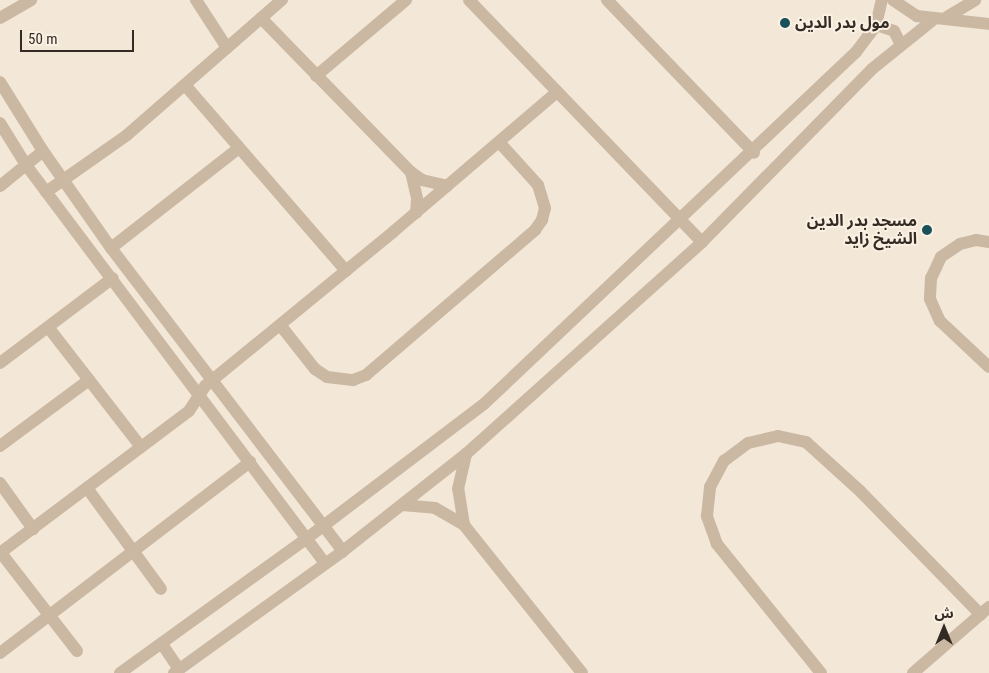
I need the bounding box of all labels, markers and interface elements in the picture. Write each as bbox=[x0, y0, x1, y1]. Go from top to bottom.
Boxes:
place label: مول بدر الدين bbox=[795, 13, 890, 33]
marker: مول بدر الدين bbox=[779, 17, 791, 29]
scale bar bbox=[22, 20, 136, 52]
text: 50 m bbox=[28, 30, 58, 48]
place label: مسجد بدر الدين الشيخ زايد bbox=[807, 211, 917, 249]
marker: مسجد بدر الدين الشيخ زايد bbox=[921, 224, 933, 236]
north arrow bbox=[919, 603, 969, 653]
text: ش bbox=[934, 605, 954, 621]

